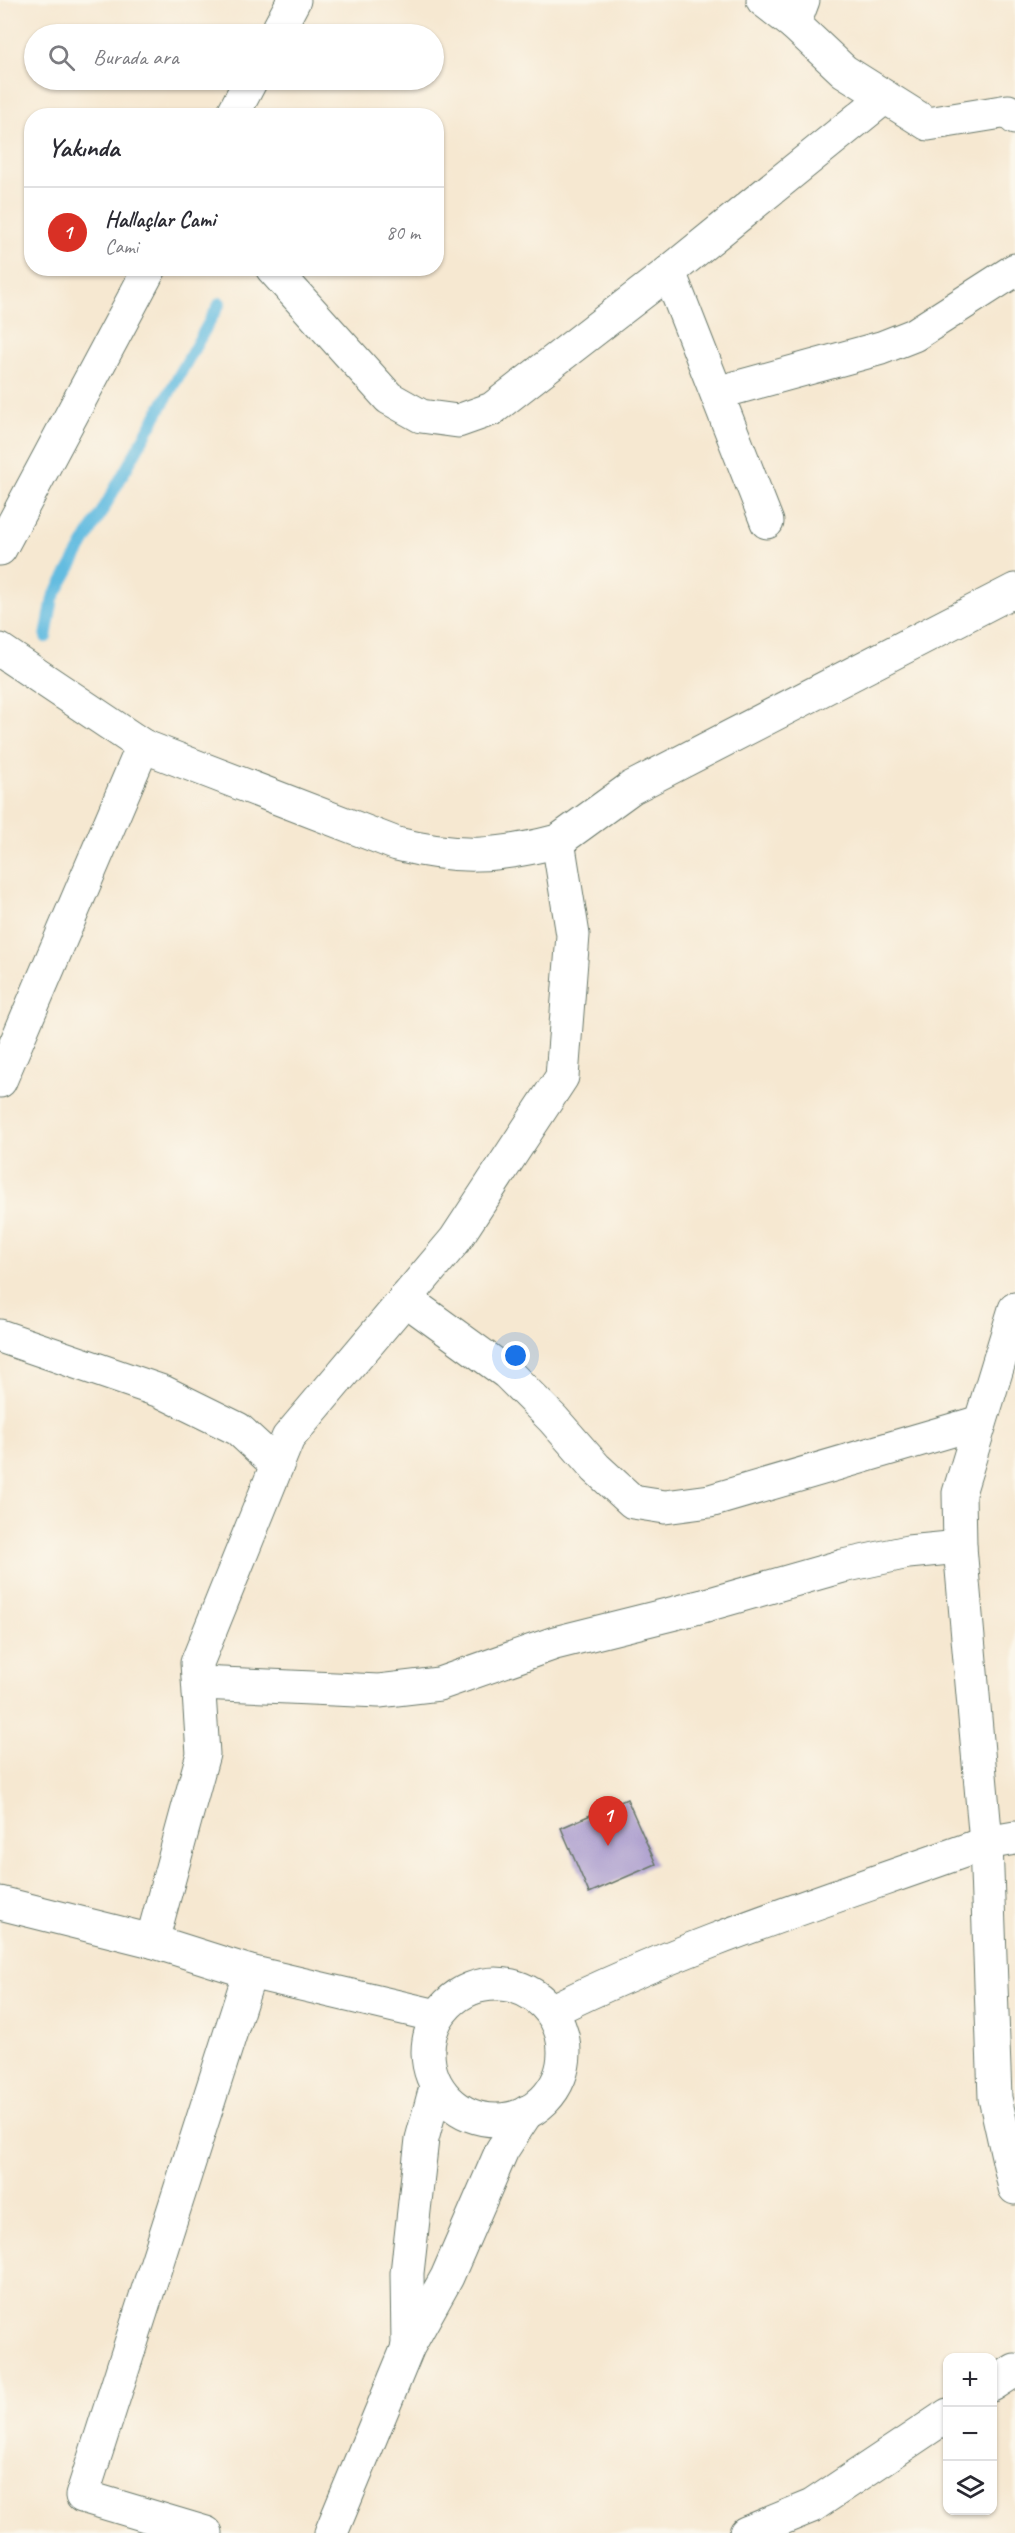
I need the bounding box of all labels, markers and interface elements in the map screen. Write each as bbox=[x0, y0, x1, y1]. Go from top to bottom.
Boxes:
search box bbox=[24, 24, 444, 90]
icon: search bbox=[45, 41, 78, 74]
text: Burada ara bbox=[93, 43, 179, 71]
text: Yakında bbox=[48, 131, 119, 164]
text: Hallaçlar Cami bbox=[105, 206, 215, 234]
text: 1 bbox=[63, 220, 72, 245]
text: 80 m bbox=[386, 220, 420, 245]
text: Cami bbox=[105, 234, 138, 259]
your location bbox=[501, 1341, 530, 1370]
pin: 1 bbox=[588, 1796, 628, 1846]
map controls bbox=[943, 2353, 997, 2515]
button: + bbox=[943, 2353, 997, 2407]
button: − bbox=[943, 2407, 997, 2461]
button: layers bbox=[943, 2461, 997, 2515]

